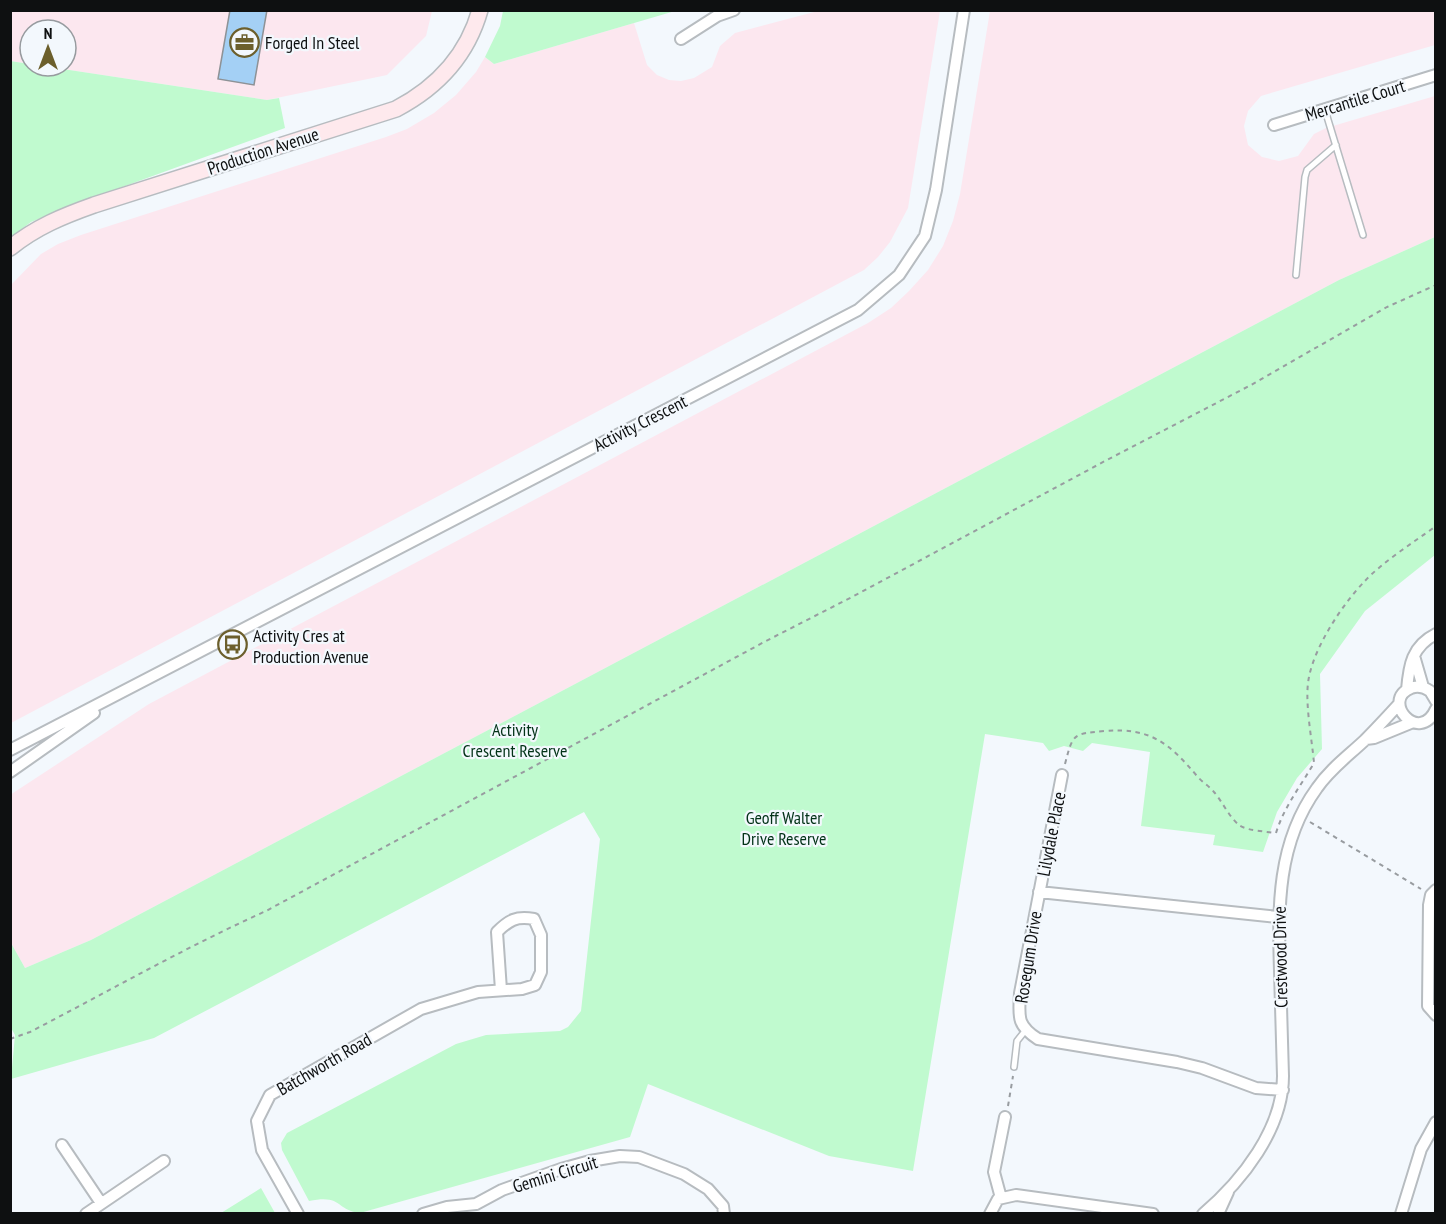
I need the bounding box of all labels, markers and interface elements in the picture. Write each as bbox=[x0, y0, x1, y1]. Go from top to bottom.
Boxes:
north arrow bbox=[18, 18, 78, 78]
text: N bbox=[44, 23, 52, 43]
office icon: Forged In Steel bbox=[228, 26, 260, 58]
place label: Forged In Steel bbox=[265, 31, 360, 54]
street label: Mercantile Court bbox=[1302, 74, 1408, 126]
street label: Production Avenue bbox=[204, 122, 322, 180]
street label: Activity Crescent bbox=[589, 390, 691, 456]
place label: Activity Cres at Production Avenue bbox=[253, 624, 369, 668]
bus stop icon: Activity Cres at Production Avenue bbox=[216, 629, 248, 661]
park label: Activity Crescent Reserve bbox=[463, 718, 567, 762]
street label: Lilydale Place bbox=[1032, 790, 1070, 878]
park label: Geoff Walter Drive Reserve bbox=[742, 806, 826, 850]
street label: Crestwood Drive bbox=[1268, 906, 1292, 1008]
street label: Rosegum Drive bbox=[1009, 909, 1047, 1005]
street label: Batchworth Road bbox=[272, 1028, 376, 1100]
street label: Gemini Circuit bbox=[510, 1150, 600, 1198]

